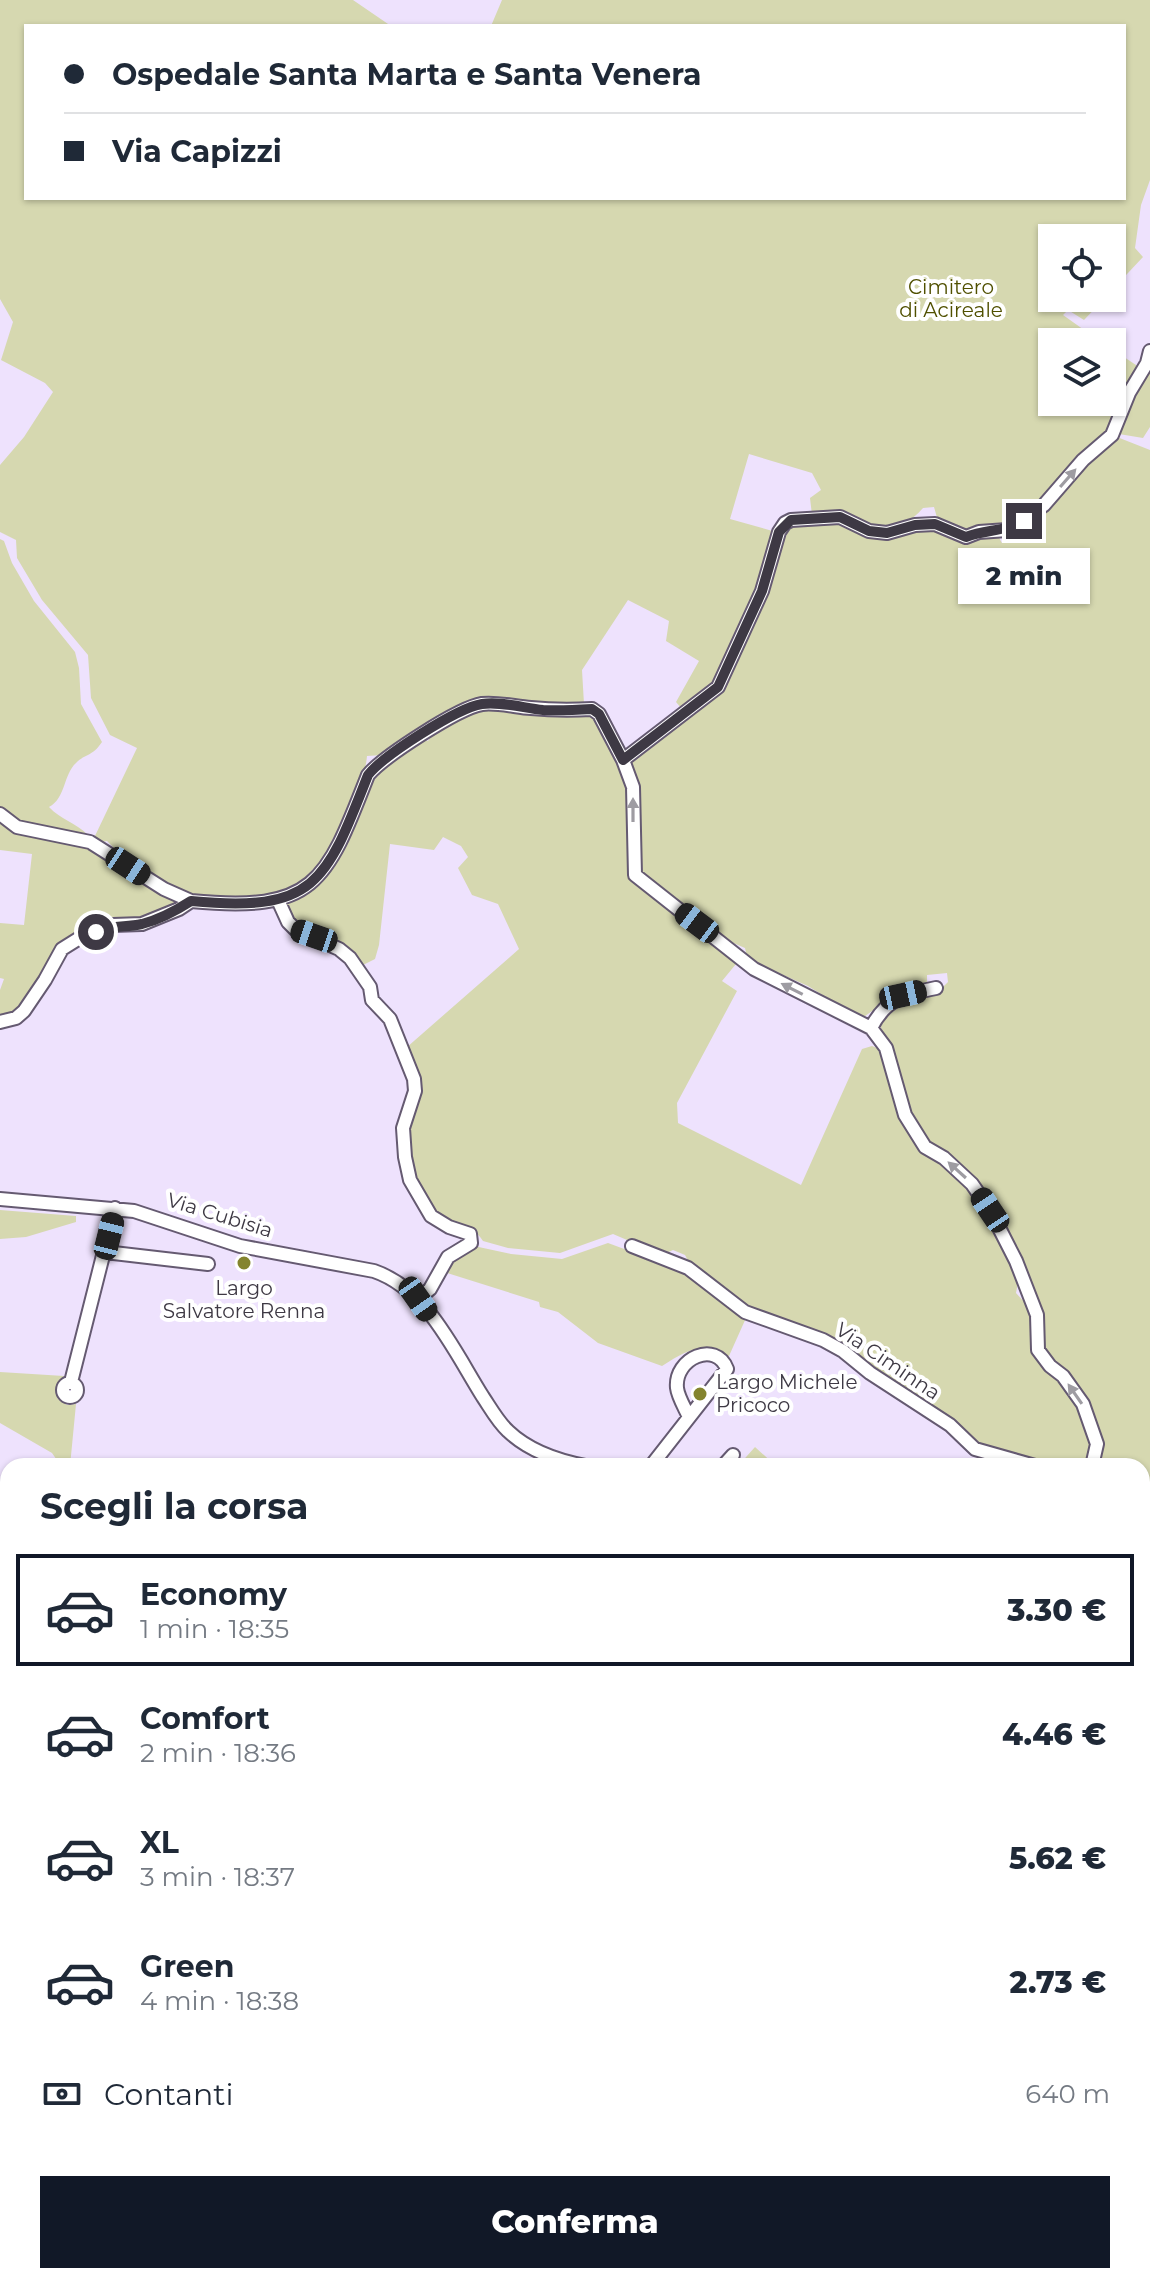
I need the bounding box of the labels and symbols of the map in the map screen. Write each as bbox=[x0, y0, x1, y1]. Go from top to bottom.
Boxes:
park label: Cimitero di Acireale bbox=[899, 275, 1003, 322]
one-way arrow bbox=[1059, 468, 1076, 488]
route end bbox=[1006, 503, 1042, 539]
callout: 2 min bbox=[958, 549, 1090, 605]
one-way arrow bbox=[627, 797, 639, 822]
car bbox=[101, 843, 155, 889]
car bbox=[671, 899, 723, 947]
route start bbox=[78, 914, 114, 950]
car bbox=[287, 917, 341, 955]
car bbox=[877, 978, 929, 1012]
one-way arrow bbox=[781, 982, 804, 995]
one-way arrow bbox=[947, 1161, 967, 1179]
car bbox=[967, 1183, 1013, 1237]
street label: Via Cubisia bbox=[164, 1188, 276, 1242]
car bbox=[92, 1210, 126, 1262]
marker: Largo Salvatore Renna bbox=[235, 1254, 253, 1272]
car bbox=[394, 1272, 442, 1326]
place label: Largo Salvatore Renna bbox=[163, 1276, 325, 1323]
street label: Via Ciminna bbox=[831, 1317, 945, 1405]
place label: Largo Michele Pricoco bbox=[716, 1370, 857, 1417]
one-way arrow bbox=[1068, 1383, 1083, 1404]
marker: Largo Michele Pricoco bbox=[691, 1385, 709, 1403]

